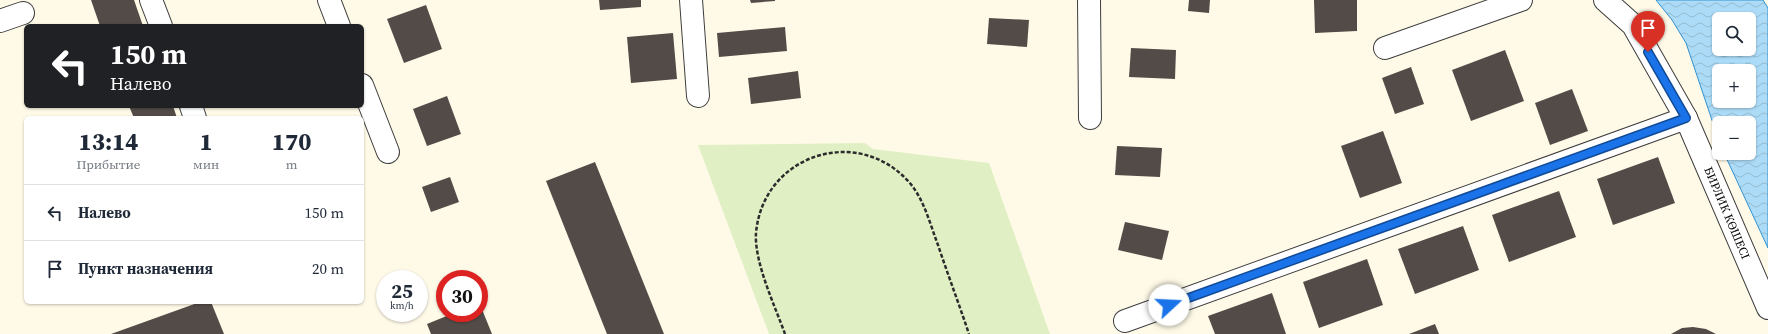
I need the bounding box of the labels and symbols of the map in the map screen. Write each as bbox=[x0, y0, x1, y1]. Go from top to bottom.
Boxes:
pin bbox=[1631, 11, 1665, 52]
street label: БИРЛИК КӨШЕСІ bbox=[1700, 164, 1754, 262]
speed limit sign: 30 bbox=[436, 270, 488, 322]
position arrow bbox=[1148, 284, 1190, 326]

